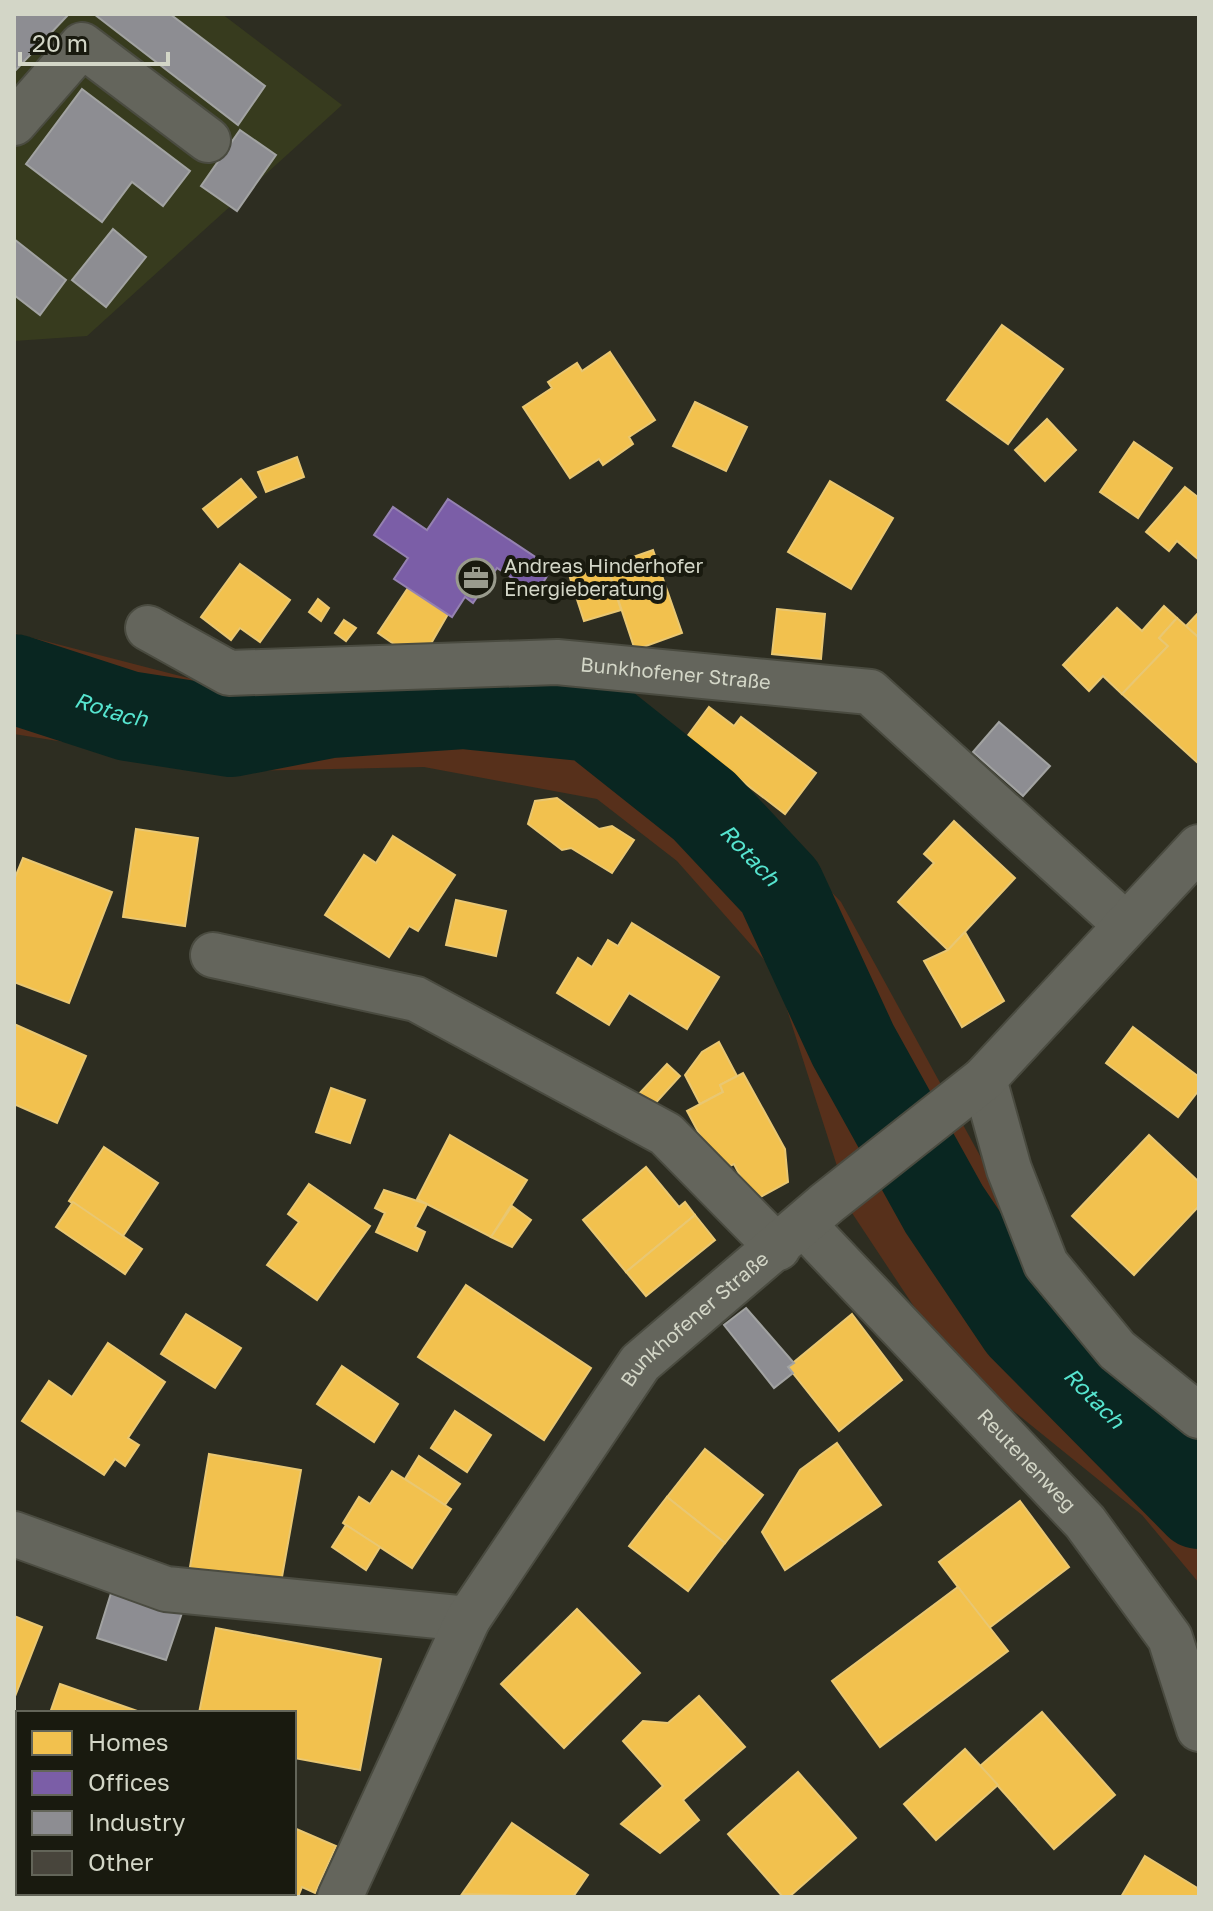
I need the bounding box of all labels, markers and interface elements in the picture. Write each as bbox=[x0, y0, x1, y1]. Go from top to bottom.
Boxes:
scale bar bbox=[20, 16, 168, 66]
text: 20 m bbox=[32, 28, 88, 57]
place label: Andreas Hinderhofer Energieberatung bbox=[504, 553, 703, 600]
office icon: Andreas Hinderhofer Energieberatung bbox=[455, 557, 497, 599]
street label: Bunkhofener Straße bbox=[579, 651, 772, 693]
water label: Rotach bbox=[71, 686, 151, 732]
water label: Rotach bbox=[715, 818, 787, 892]
street label: Bunkhofener Straße bbox=[615, 1246, 773, 1391]
water label: Rotach bbox=[1059, 1362, 1131, 1435]
street label: Reutenenweg bbox=[973, 1403, 1082, 1516]
legend bbox=[16, 1711, 296, 1895]
text: Homes bbox=[88, 1727, 169, 1756]
text: Offices bbox=[88, 1767, 170, 1796]
text: Industry bbox=[88, 1807, 185, 1836]
text: Other bbox=[88, 1847, 153, 1876]

